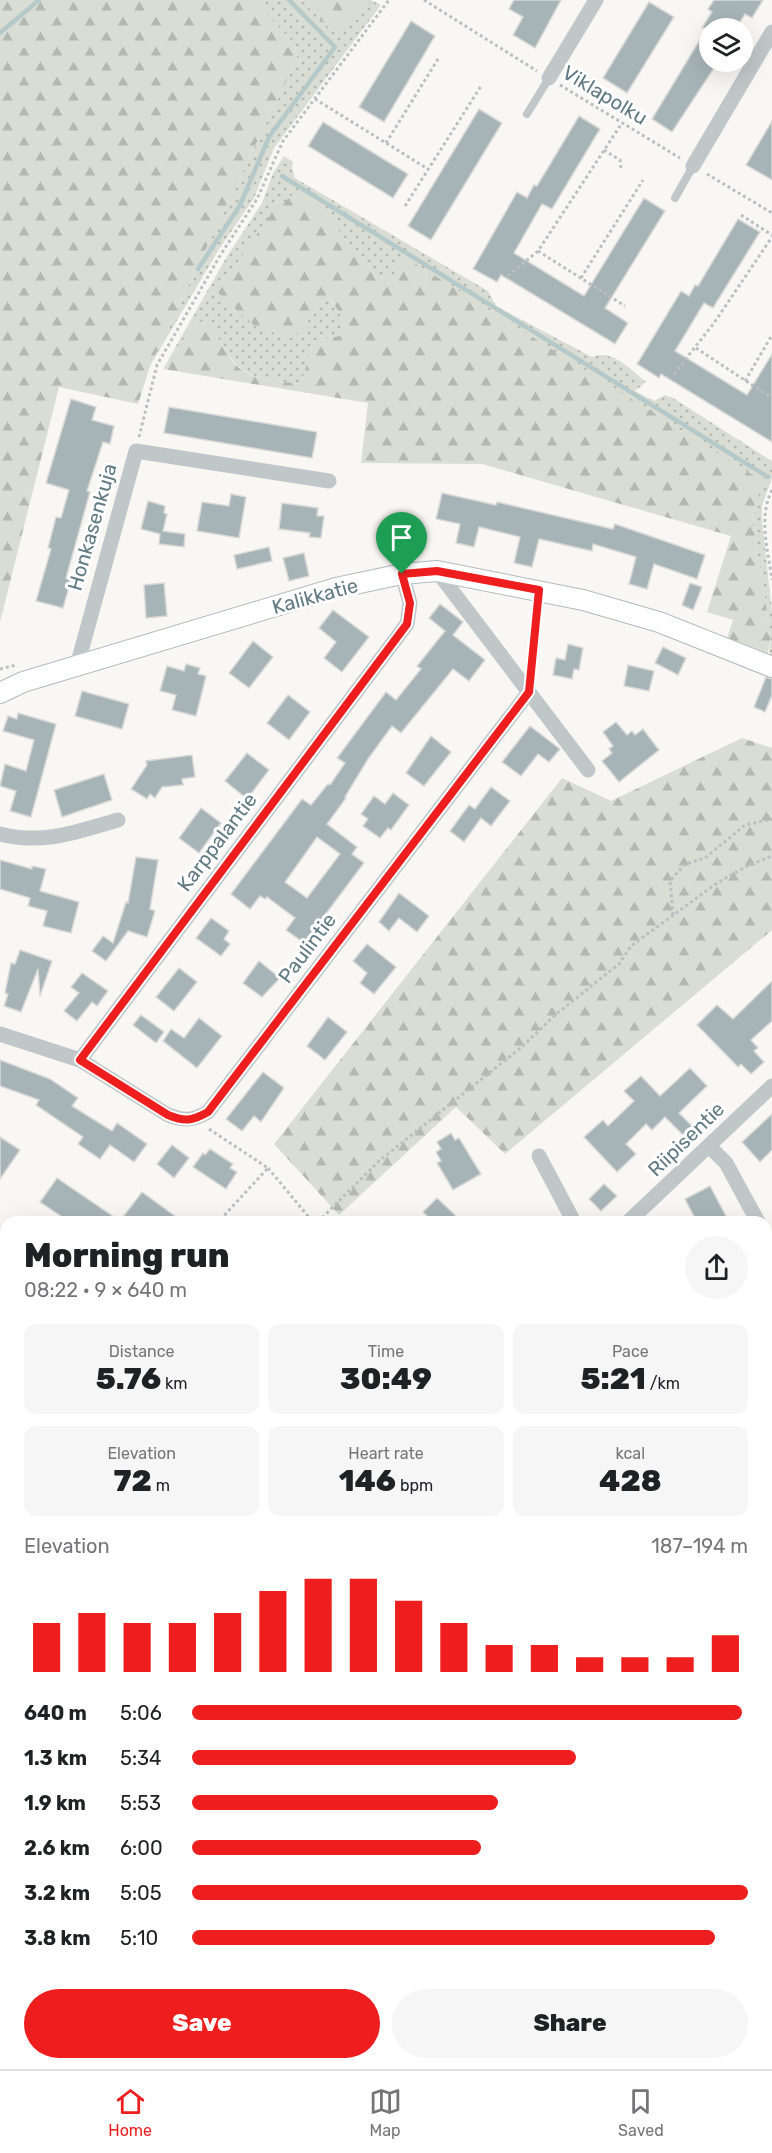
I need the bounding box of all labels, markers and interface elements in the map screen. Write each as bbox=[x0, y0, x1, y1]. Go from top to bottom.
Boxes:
map controls bbox=[699, 18, 753, 72]
button: layers bbox=[699, 18, 753, 72]
street label: Viklapolku bbox=[558, 60, 652, 130]
street label: Honkasenkuja bbox=[62, 461, 122, 593]
pin bbox=[376, 512, 427, 574]
icon: arrive bbox=[385, 521, 418, 554]
street label: Kalikkatie bbox=[269, 573, 361, 619]
street label: Karppalantie bbox=[172, 788, 262, 896]
street label: Paulintie bbox=[273, 908, 341, 988]
street label: Riipisentie bbox=[643, 1097, 729, 1181]
text: Morning run bbox=[24, 1236, 229, 1275]
button: share bbox=[685, 1236, 748, 1299]
text: 08:22 · 9 × 640 m bbox=[24, 1278, 187, 1302]
text: Distance bbox=[109, 1342, 174, 1361]
text: Time bbox=[368, 1342, 404, 1361]
text: Pace bbox=[612, 1342, 649, 1361]
text: 5.76 bbox=[96, 1361, 161, 1397]
text: 30:49 bbox=[340, 1361, 432, 1397]
text: 5:21 bbox=[581, 1361, 646, 1397]
text: km bbox=[161, 1374, 188, 1393]
text: /km bbox=[646, 1374, 680, 1393]
text: Elevation bbox=[107, 1444, 176, 1463]
text: Heart rate bbox=[348, 1444, 424, 1463]
text: kcal bbox=[616, 1444, 645, 1463]
text: 72 bbox=[113, 1463, 152, 1499]
text: 146 bbox=[339, 1463, 396, 1499]
text: 428 bbox=[599, 1463, 662, 1499]
text: m bbox=[152, 1476, 170, 1495]
text: bpm bbox=[396, 1476, 433, 1495]
text: Elevation bbox=[24, 1534, 110, 1558]
text: 187–194 m bbox=[651, 1534, 748, 1558]
text: 640 m bbox=[24, 1701, 87, 1725]
text: 5:06 bbox=[120, 1701, 162, 1725]
text: 1.3 km bbox=[24, 1746, 87, 1770]
text: 5:34 bbox=[120, 1746, 161, 1770]
text: 1.9 km bbox=[24, 1791, 86, 1815]
text: 5:53 bbox=[120, 1791, 161, 1815]
text: 2.6 km bbox=[24, 1836, 90, 1860]
text: 6:00 bbox=[120, 1836, 163, 1860]
text: 3.2 km bbox=[24, 1881, 90, 1905]
text: 5:05 bbox=[120, 1881, 162, 1905]
text: 3.8 km bbox=[24, 1926, 91, 1950]
text: 5:10 bbox=[120, 1926, 158, 1950]
button: Save bbox=[24, 1989, 380, 2058]
button: Share bbox=[392, 1989, 748, 2058]
tab: Home bbox=[108, 2085, 152, 2140]
tab: Map bbox=[369, 2085, 402, 2140]
tab: Saved bbox=[618, 2085, 664, 2140]

